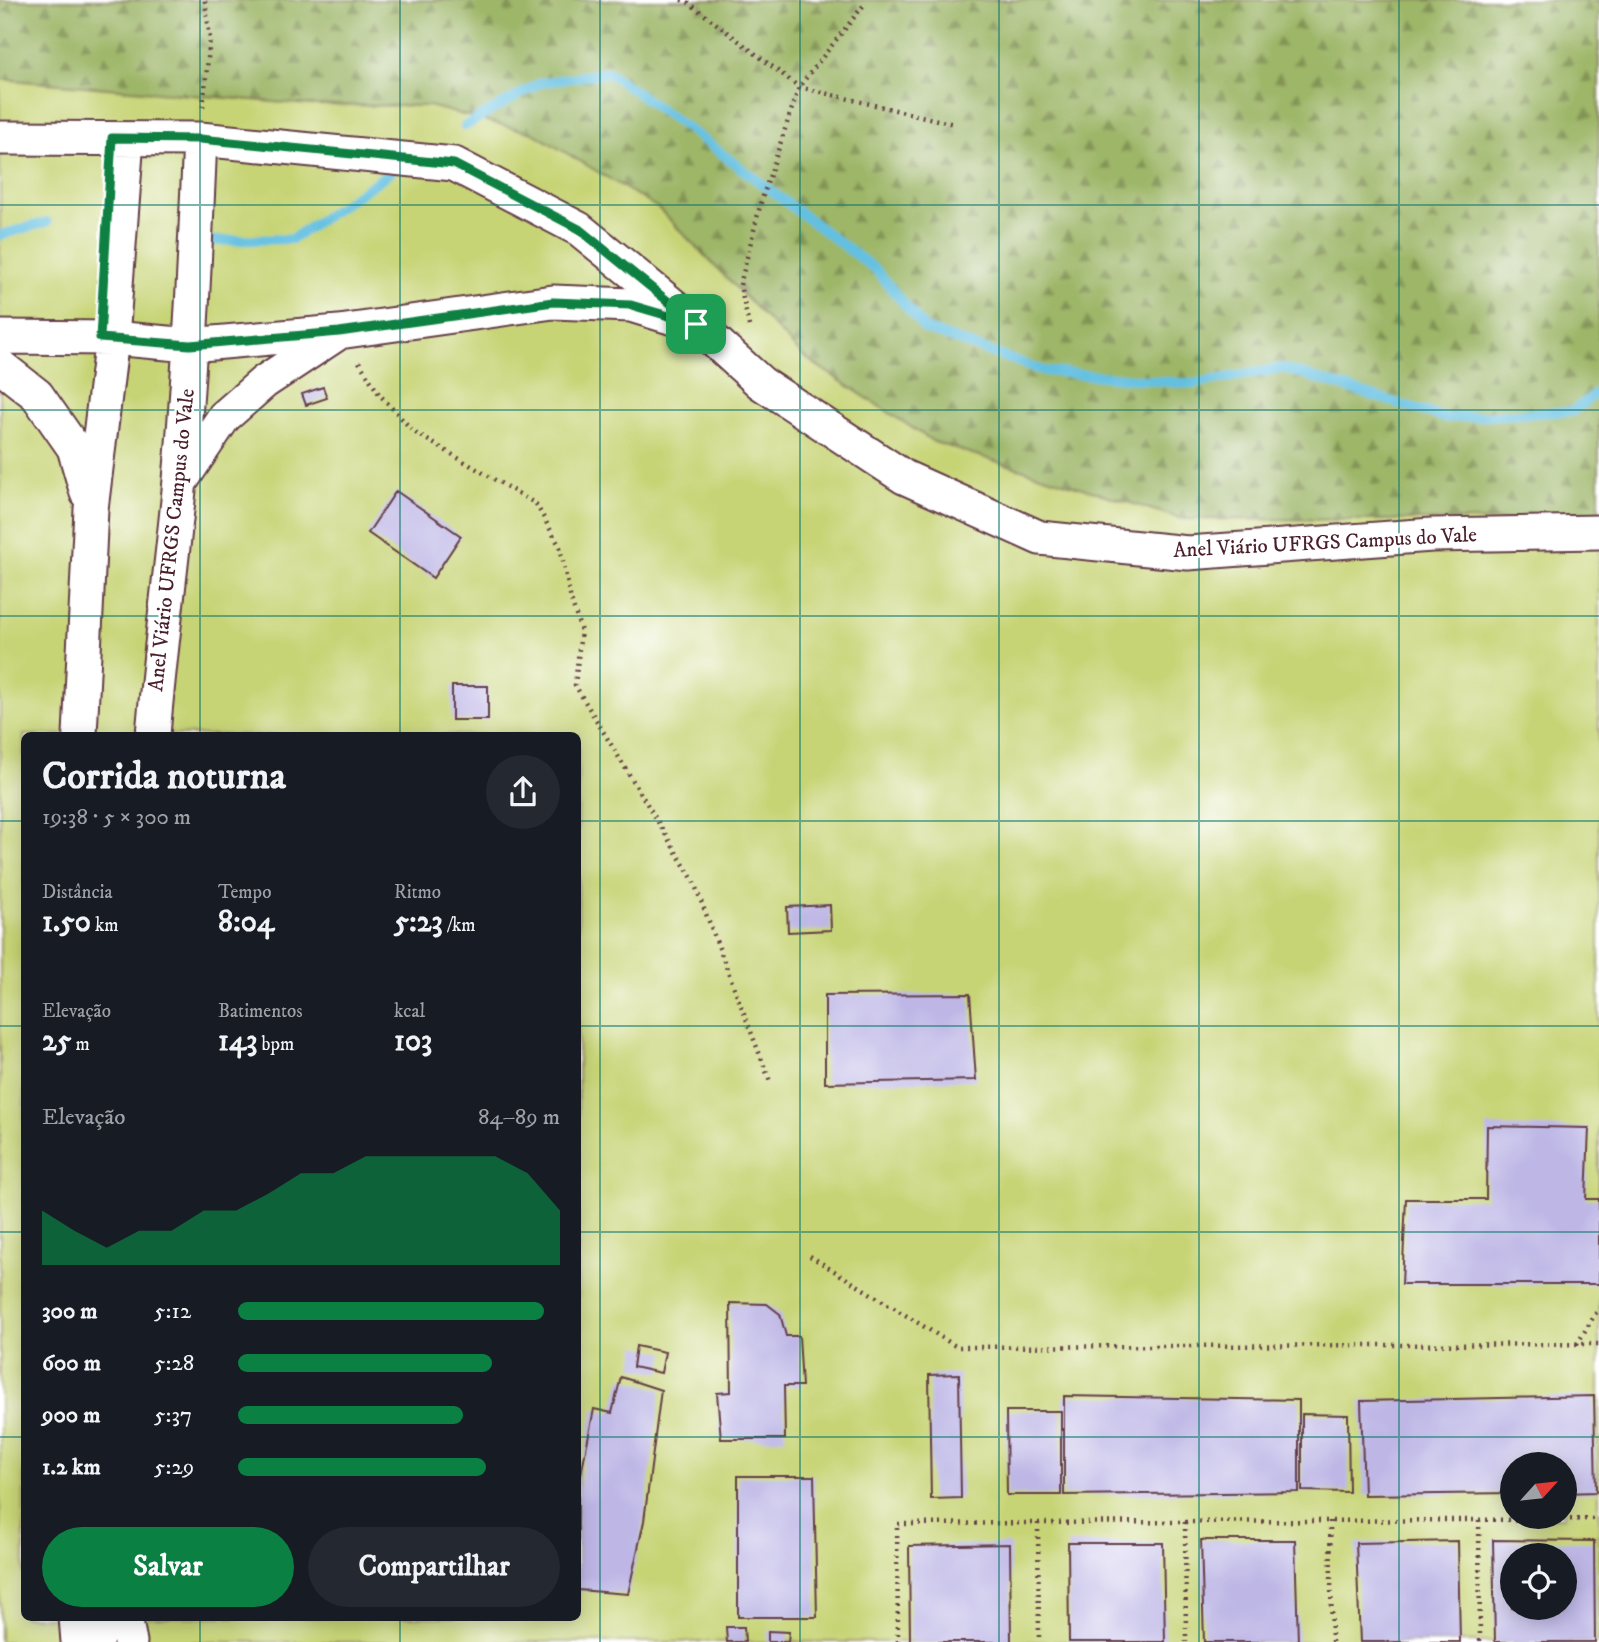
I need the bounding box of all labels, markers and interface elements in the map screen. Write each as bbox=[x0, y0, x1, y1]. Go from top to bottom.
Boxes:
pin bbox=[666, 294, 726, 354]
icon: arrive bbox=[677, 305, 715, 343]
street label: Anel Viário UFRGS Campus do Vale bbox=[143, 387, 201, 693]
street label: Anel Viário UFRGS Campus do Vale bbox=[1172, 522, 1478, 564]
text: Corrida noturna bbox=[42, 753, 286, 801]
button: share bbox=[486, 755, 560, 829]
text: 19:38 · 5 × 300 m bbox=[42, 803, 191, 832]
text: Distância bbox=[42, 881, 113, 904]
text: Tempo bbox=[218, 881, 271, 904]
text: Ritmo bbox=[394, 881, 441, 904]
text: 1.50 bbox=[42, 904, 91, 941]
text: 8:04 bbox=[218, 904, 274, 941]
text: 5:23 bbox=[394, 904, 443, 941]
text: km bbox=[91, 914, 119, 937]
text: /km bbox=[443, 914, 476, 937]
text: Elevação bbox=[42, 1000, 111, 1023]
text: Batimentos bbox=[218, 1000, 303, 1023]
text: kcal bbox=[394, 1000, 425, 1023]
text: 25 bbox=[42, 1023, 71, 1060]
text: 143 bbox=[218, 1023, 257, 1060]
text: 103 bbox=[394, 1023, 432, 1060]
text: m bbox=[71, 1033, 90, 1056]
text: bpm bbox=[257, 1033, 294, 1056]
text: Elevação bbox=[42, 1103, 125, 1132]
text: 84–89 m bbox=[478, 1103, 560, 1132]
text: 300 m bbox=[42, 1297, 98, 1326]
text: 5:12 bbox=[154, 1297, 191, 1326]
text: 600 m bbox=[42, 1349, 101, 1378]
text: 5:28 bbox=[154, 1349, 194, 1378]
text: 900 m bbox=[42, 1401, 100, 1430]
text: 5:37 bbox=[154, 1401, 192, 1430]
north arrow bbox=[1500, 1452, 1577, 1530]
map controls bbox=[1500, 1452, 1577, 1620]
text: 1.2 km bbox=[42, 1453, 101, 1482]
text: 5:29 bbox=[154, 1453, 194, 1482]
button: Salvar bbox=[42, 1527, 294, 1607]
button: Compartilhar bbox=[308, 1527, 560, 1607]
button: locate bbox=[1500, 1543, 1577, 1620]

